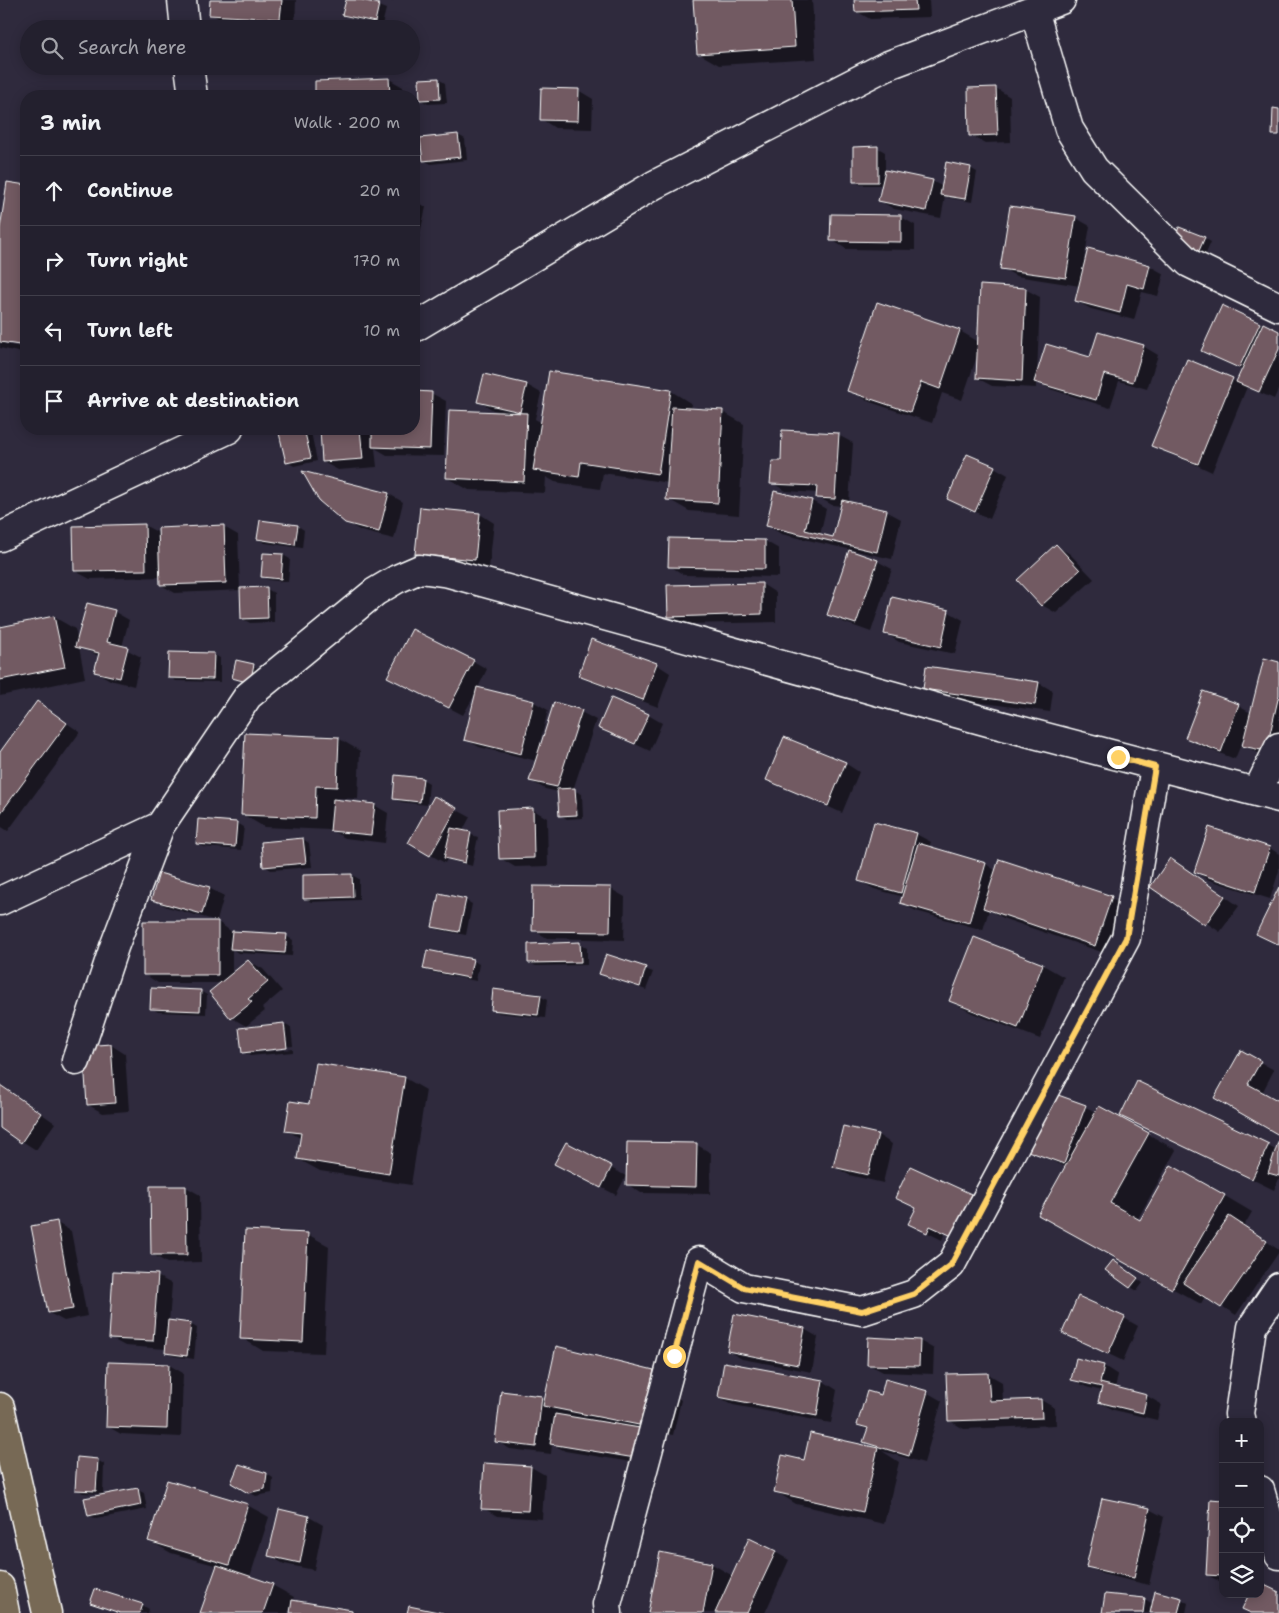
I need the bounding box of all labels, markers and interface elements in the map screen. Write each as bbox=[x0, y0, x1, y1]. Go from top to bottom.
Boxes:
search box bbox=[20, 20, 420, 75]
icon: search bbox=[38, 34, 66, 62]
text: Search here bbox=[78, 35, 187, 60]
text: 3 min bbox=[40, 109, 101, 137]
text: Walk · 200 m bbox=[294, 112, 400, 133]
icon: ahead bbox=[40, 177, 68, 205]
text: Continue bbox=[87, 178, 173, 203]
text: 20 m bbox=[359, 180, 400, 201]
icon: right bbox=[40, 247, 68, 275]
text: Turn right bbox=[87, 248, 188, 273]
text: 170 m bbox=[353, 250, 400, 271]
icon: left bbox=[40, 317, 68, 345]
text: Turn left bbox=[87, 318, 173, 343]
text: 10 m bbox=[363, 320, 400, 341]
icon: arrive bbox=[40, 387, 68, 415]
text: Arrive at destination bbox=[87, 388, 299, 413]
route end bbox=[1107, 746, 1130, 769]
route start bbox=[663, 1345, 686, 1368]
map controls bbox=[1219, 1418, 1264, 1598]
button: + bbox=[1219, 1418, 1264, 1463]
button: − bbox=[1219, 1463, 1264, 1508]
button: locate bbox=[1219, 1508, 1264, 1553]
button: layers bbox=[1219, 1553, 1264, 1598]

